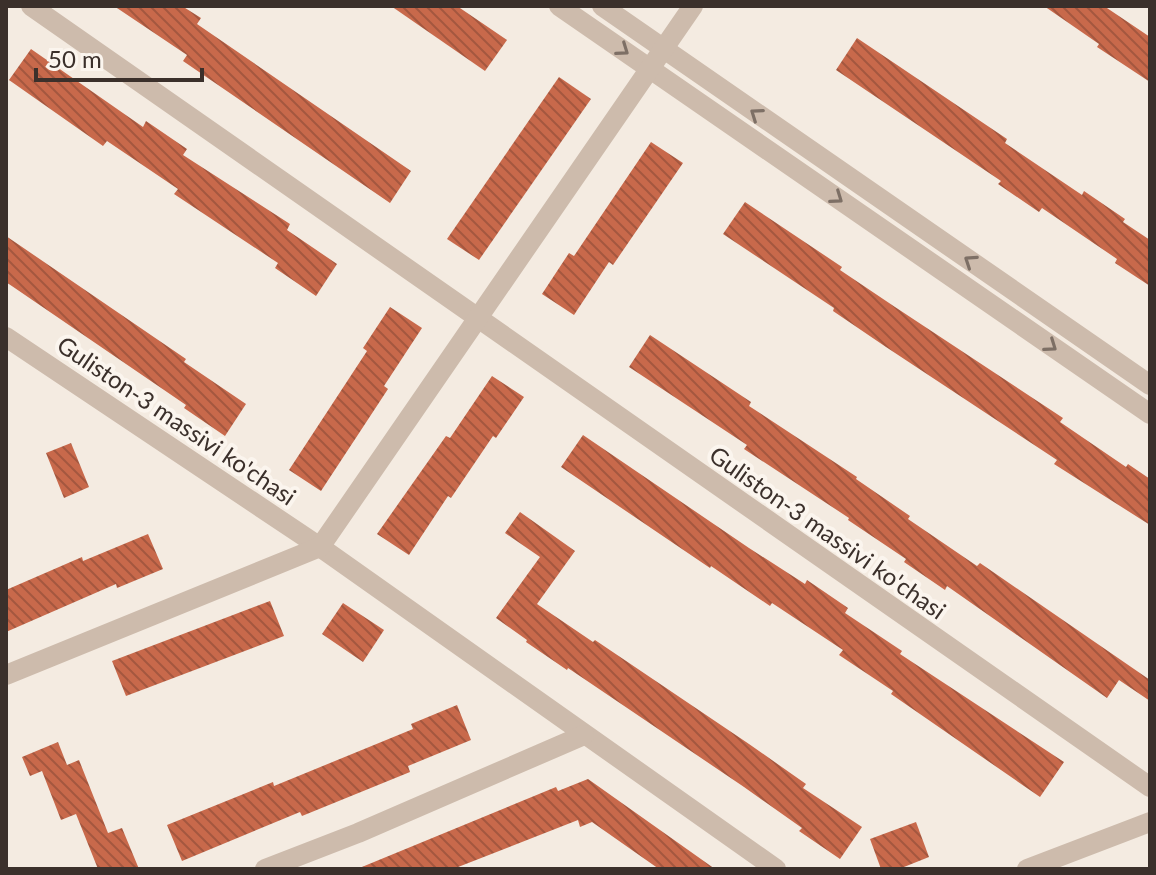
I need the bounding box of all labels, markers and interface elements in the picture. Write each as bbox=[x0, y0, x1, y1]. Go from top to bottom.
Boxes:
scale bar bbox=[36, 32, 202, 82]
one-way arrow bbox=[615, 40, 629, 55]
text: 50 m bbox=[48, 44, 102, 73]
one-way arrow bbox=[750, 109, 764, 124]
one-way arrow bbox=[829, 188, 843, 203]
one-way arrow bbox=[964, 256, 979, 271]
street label: Guliston-3 massivi ko'chasi bbox=[52, 329, 302, 511]
one-way arrow bbox=[1042, 336, 1056, 351]
street label: Guliston-3 massivi ko'chasi bbox=[704, 439, 952, 625]

